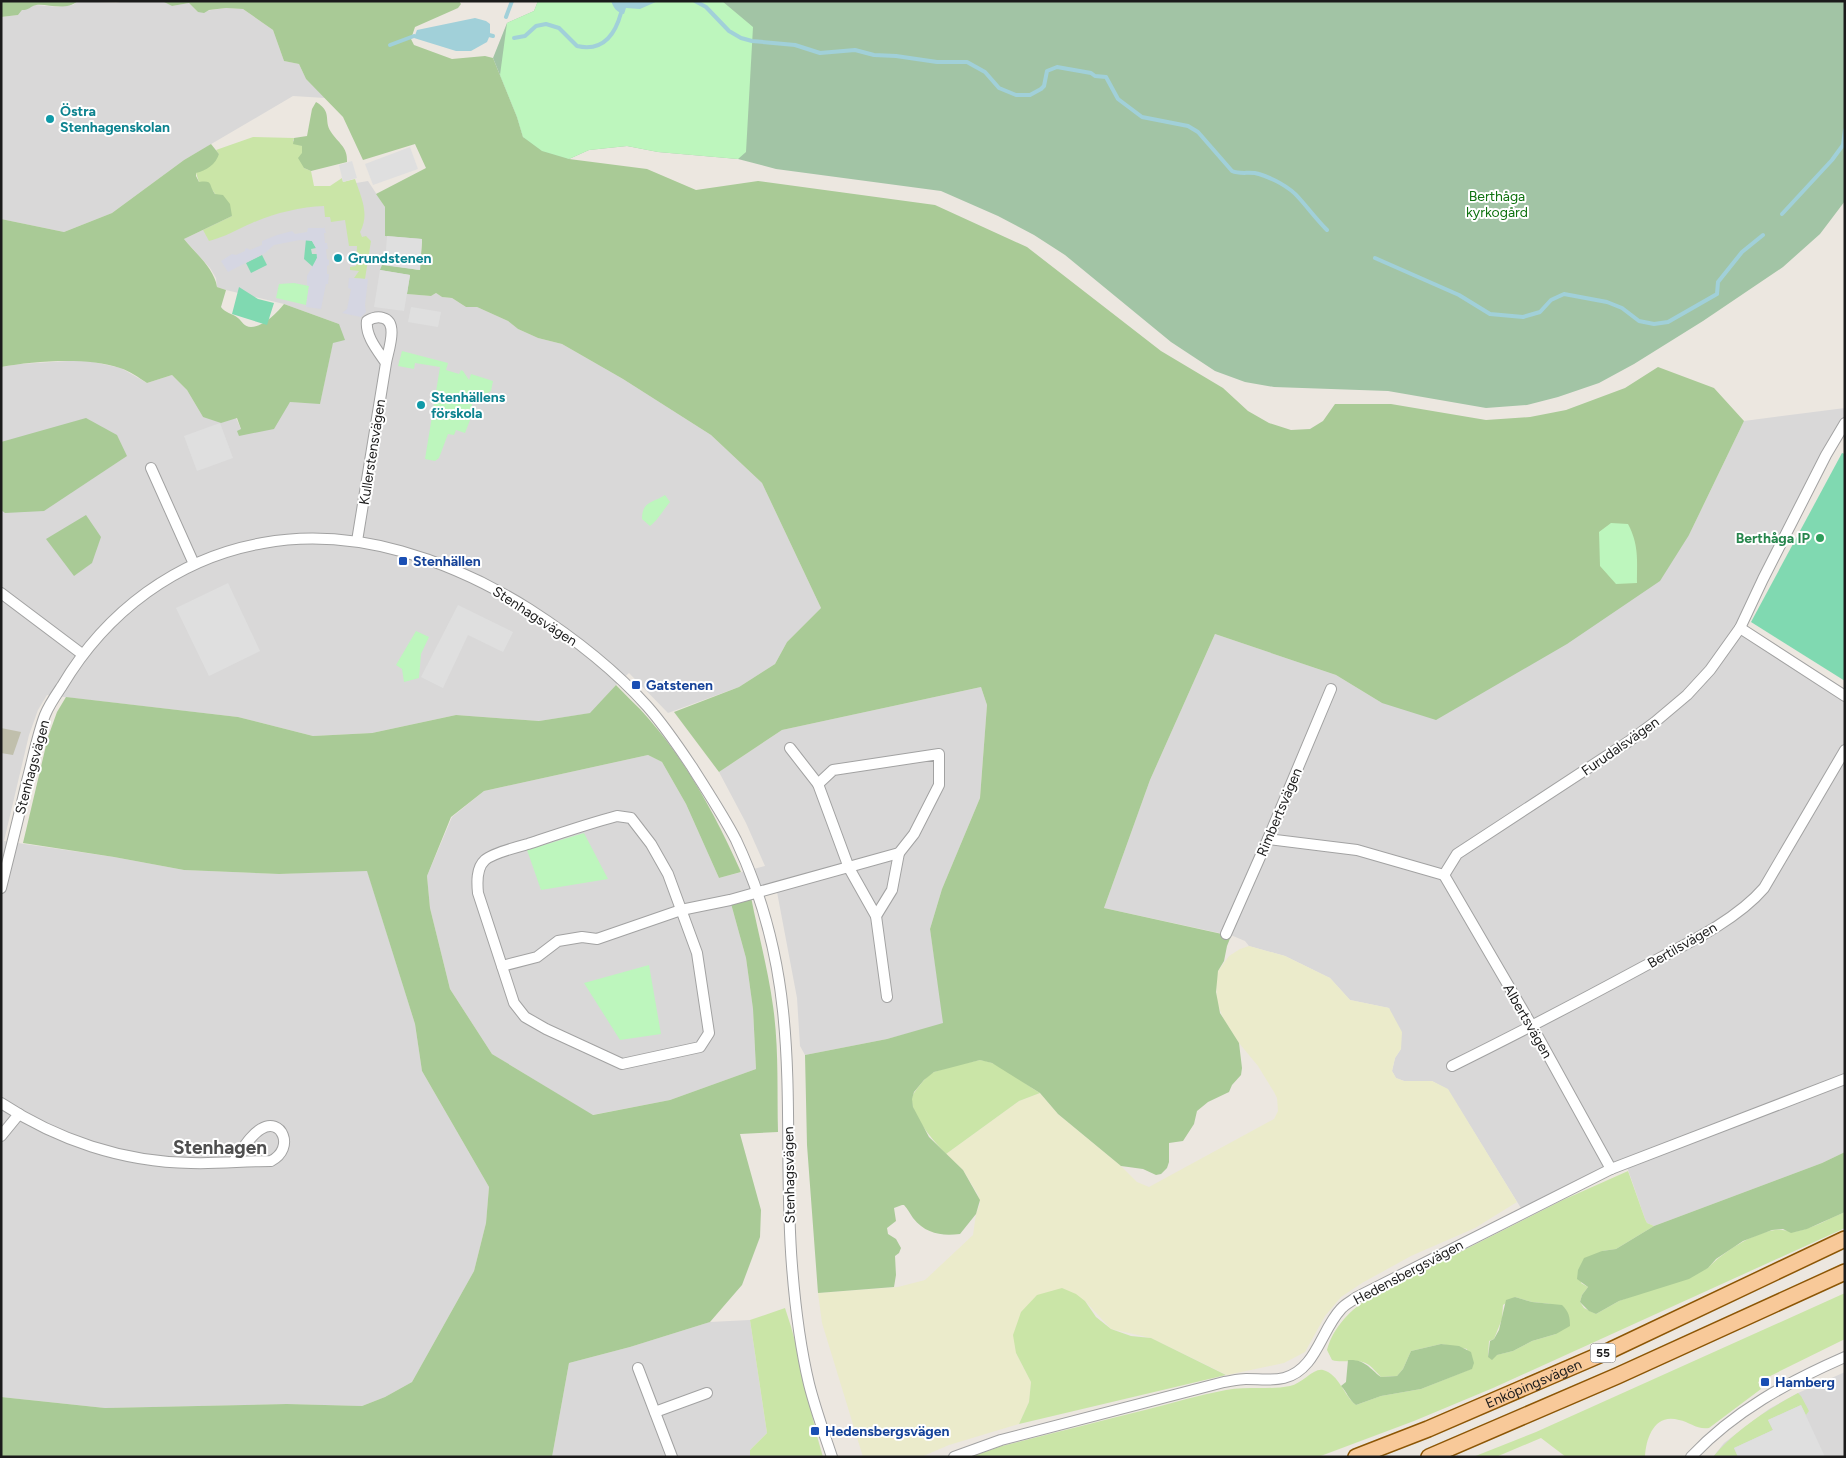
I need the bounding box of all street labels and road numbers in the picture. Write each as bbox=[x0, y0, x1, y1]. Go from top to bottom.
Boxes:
street label: Kullerstensvägen bbox=[356, 398, 389, 506]
street label: Stenhagsvägen bbox=[489, 583, 580, 650]
street label: Furudalsvägen bbox=[1578, 713, 1663, 779]
street label: Stenhagsvägen bbox=[12, 718, 53, 816]
street label: Rimbertsvägen bbox=[1253, 765, 1306, 859]
street label: Bertilsvägen bbox=[1645, 919, 1720, 972]
street label: Albertsvägen bbox=[1499, 981, 1556, 1062]
street label: Stenhagsvägen bbox=[780, 1126, 799, 1224]
street label: Hedensbergsvägen bbox=[1350, 1236, 1466, 1309]
road number: 55 bbox=[1590, 1344, 1616, 1362]
street label: Enköpingsvägen bbox=[1483, 1356, 1584, 1412]

